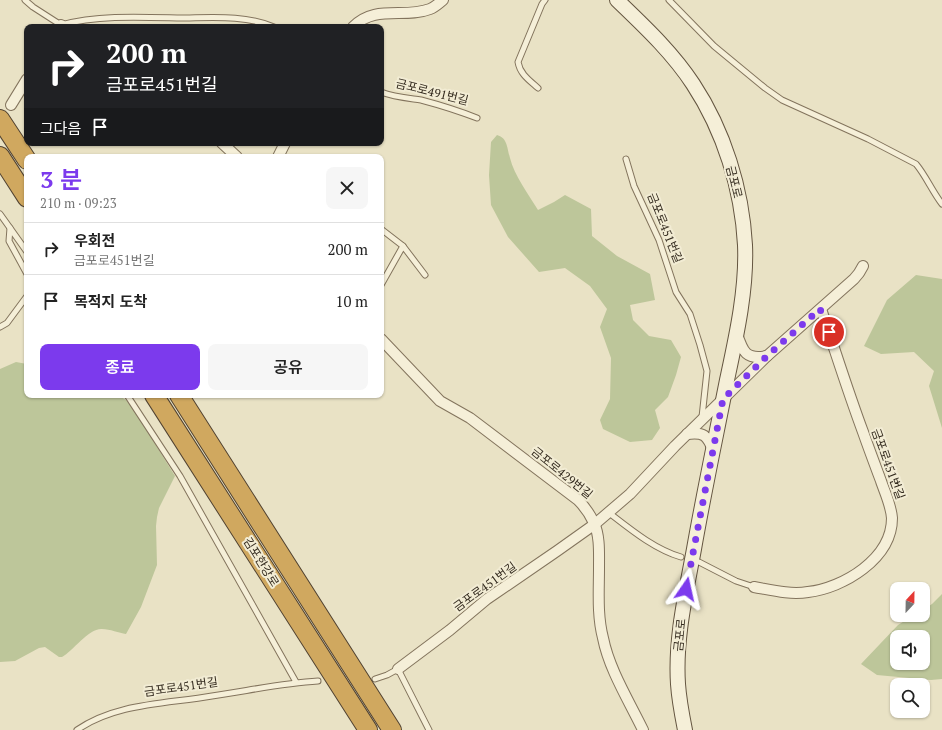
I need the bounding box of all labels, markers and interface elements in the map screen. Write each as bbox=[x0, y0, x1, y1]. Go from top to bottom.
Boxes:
text: 200 m bbox=[106, 34, 187, 71]
icon: right bbox=[40, 40, 92, 92]
text: 금포로451번길 bbox=[106, 72, 218, 96]
street label: 금포로491번길 bbox=[394, 75, 470, 108]
icon: arrive bbox=[89, 116, 111, 138]
text: 그다음 bbox=[40, 118, 81, 138]
text: 3 분 bbox=[40, 163, 82, 195]
street label: 금포로 bbox=[723, 164, 746, 200]
button: close bbox=[326, 167, 368, 209]
street label: 금포로451번길 bbox=[645, 191, 686, 265]
text: 210 m · 09:23 bbox=[40, 194, 117, 212]
text: 우회전 bbox=[74, 230, 115, 250]
icon: right bbox=[40, 238, 62, 260]
text: 200 m bbox=[327, 239, 368, 259]
text: 금포로451번길 bbox=[74, 251, 155, 269]
icon: arrive bbox=[40, 290, 62, 312]
text: 목적지 도착 bbox=[74, 291, 147, 311]
text: 10 m bbox=[335, 291, 368, 311]
pin bbox=[812, 315, 846, 349]
icon: arrive bbox=[818, 321, 840, 343]
button: 종료 bbox=[40, 344, 200, 390]
button: 공유 bbox=[208, 344, 368, 390]
street label: 금포로451번길 bbox=[869, 426, 908, 501]
street label: 금포로429번길 bbox=[529, 443, 596, 502]
street label: 김포한강로 bbox=[240, 534, 282, 589]
street label: 금포로451번길 bbox=[450, 559, 519, 615]
position arrow bbox=[665, 568, 707, 610]
north arrow bbox=[890, 582, 930, 622]
map controls bbox=[890, 582, 930, 718]
street label: 금포로 bbox=[670, 618, 689, 652]
button: sound bbox=[890, 630, 930, 670]
street label: 금포로451번길 bbox=[143, 674, 219, 699]
button: search bbox=[890, 678, 930, 718]

